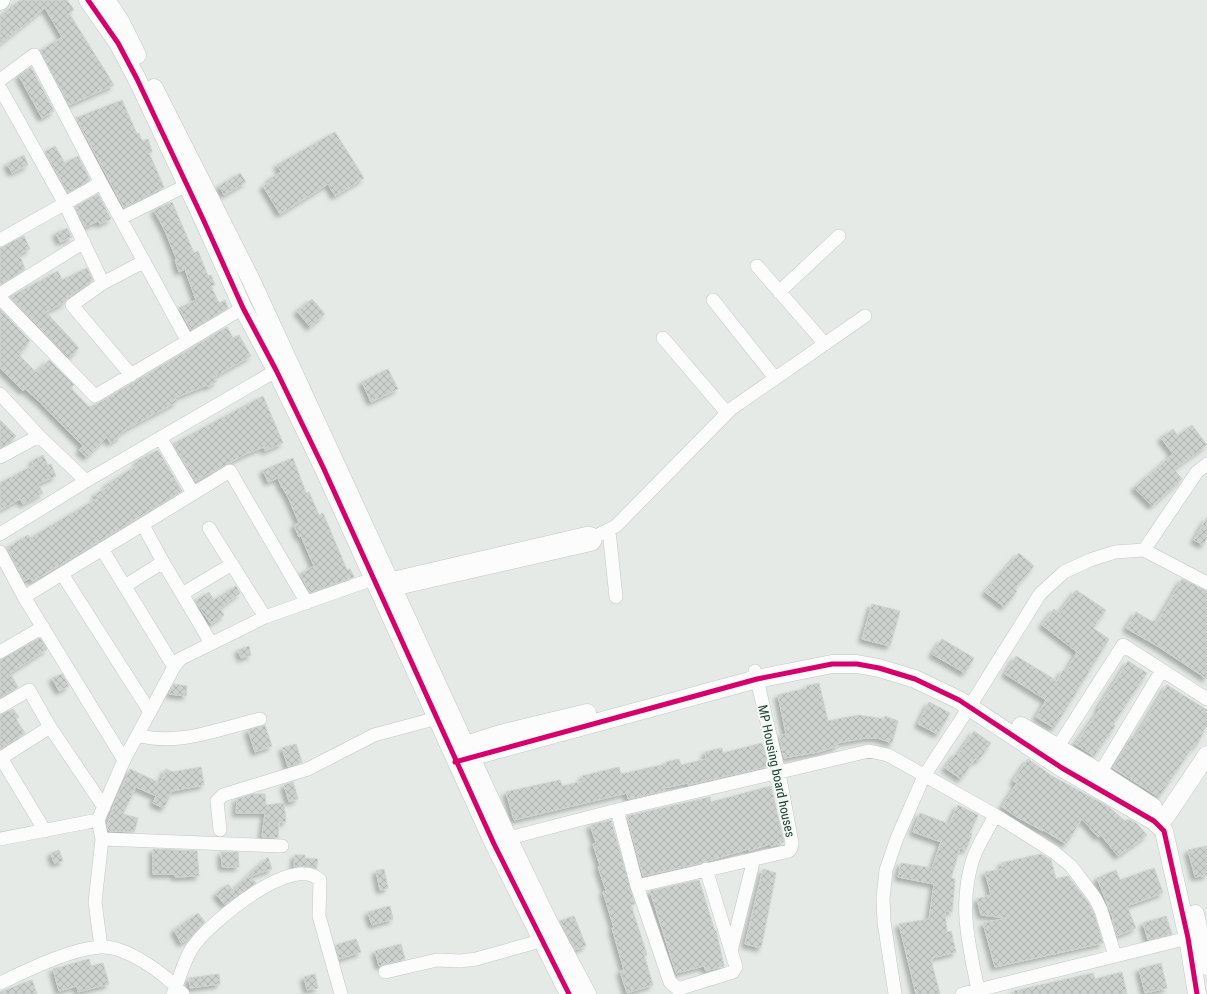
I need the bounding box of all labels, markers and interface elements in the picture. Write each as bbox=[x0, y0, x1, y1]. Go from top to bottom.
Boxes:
street label: MP Housing board houses bbox=[755, 704, 798, 839]

